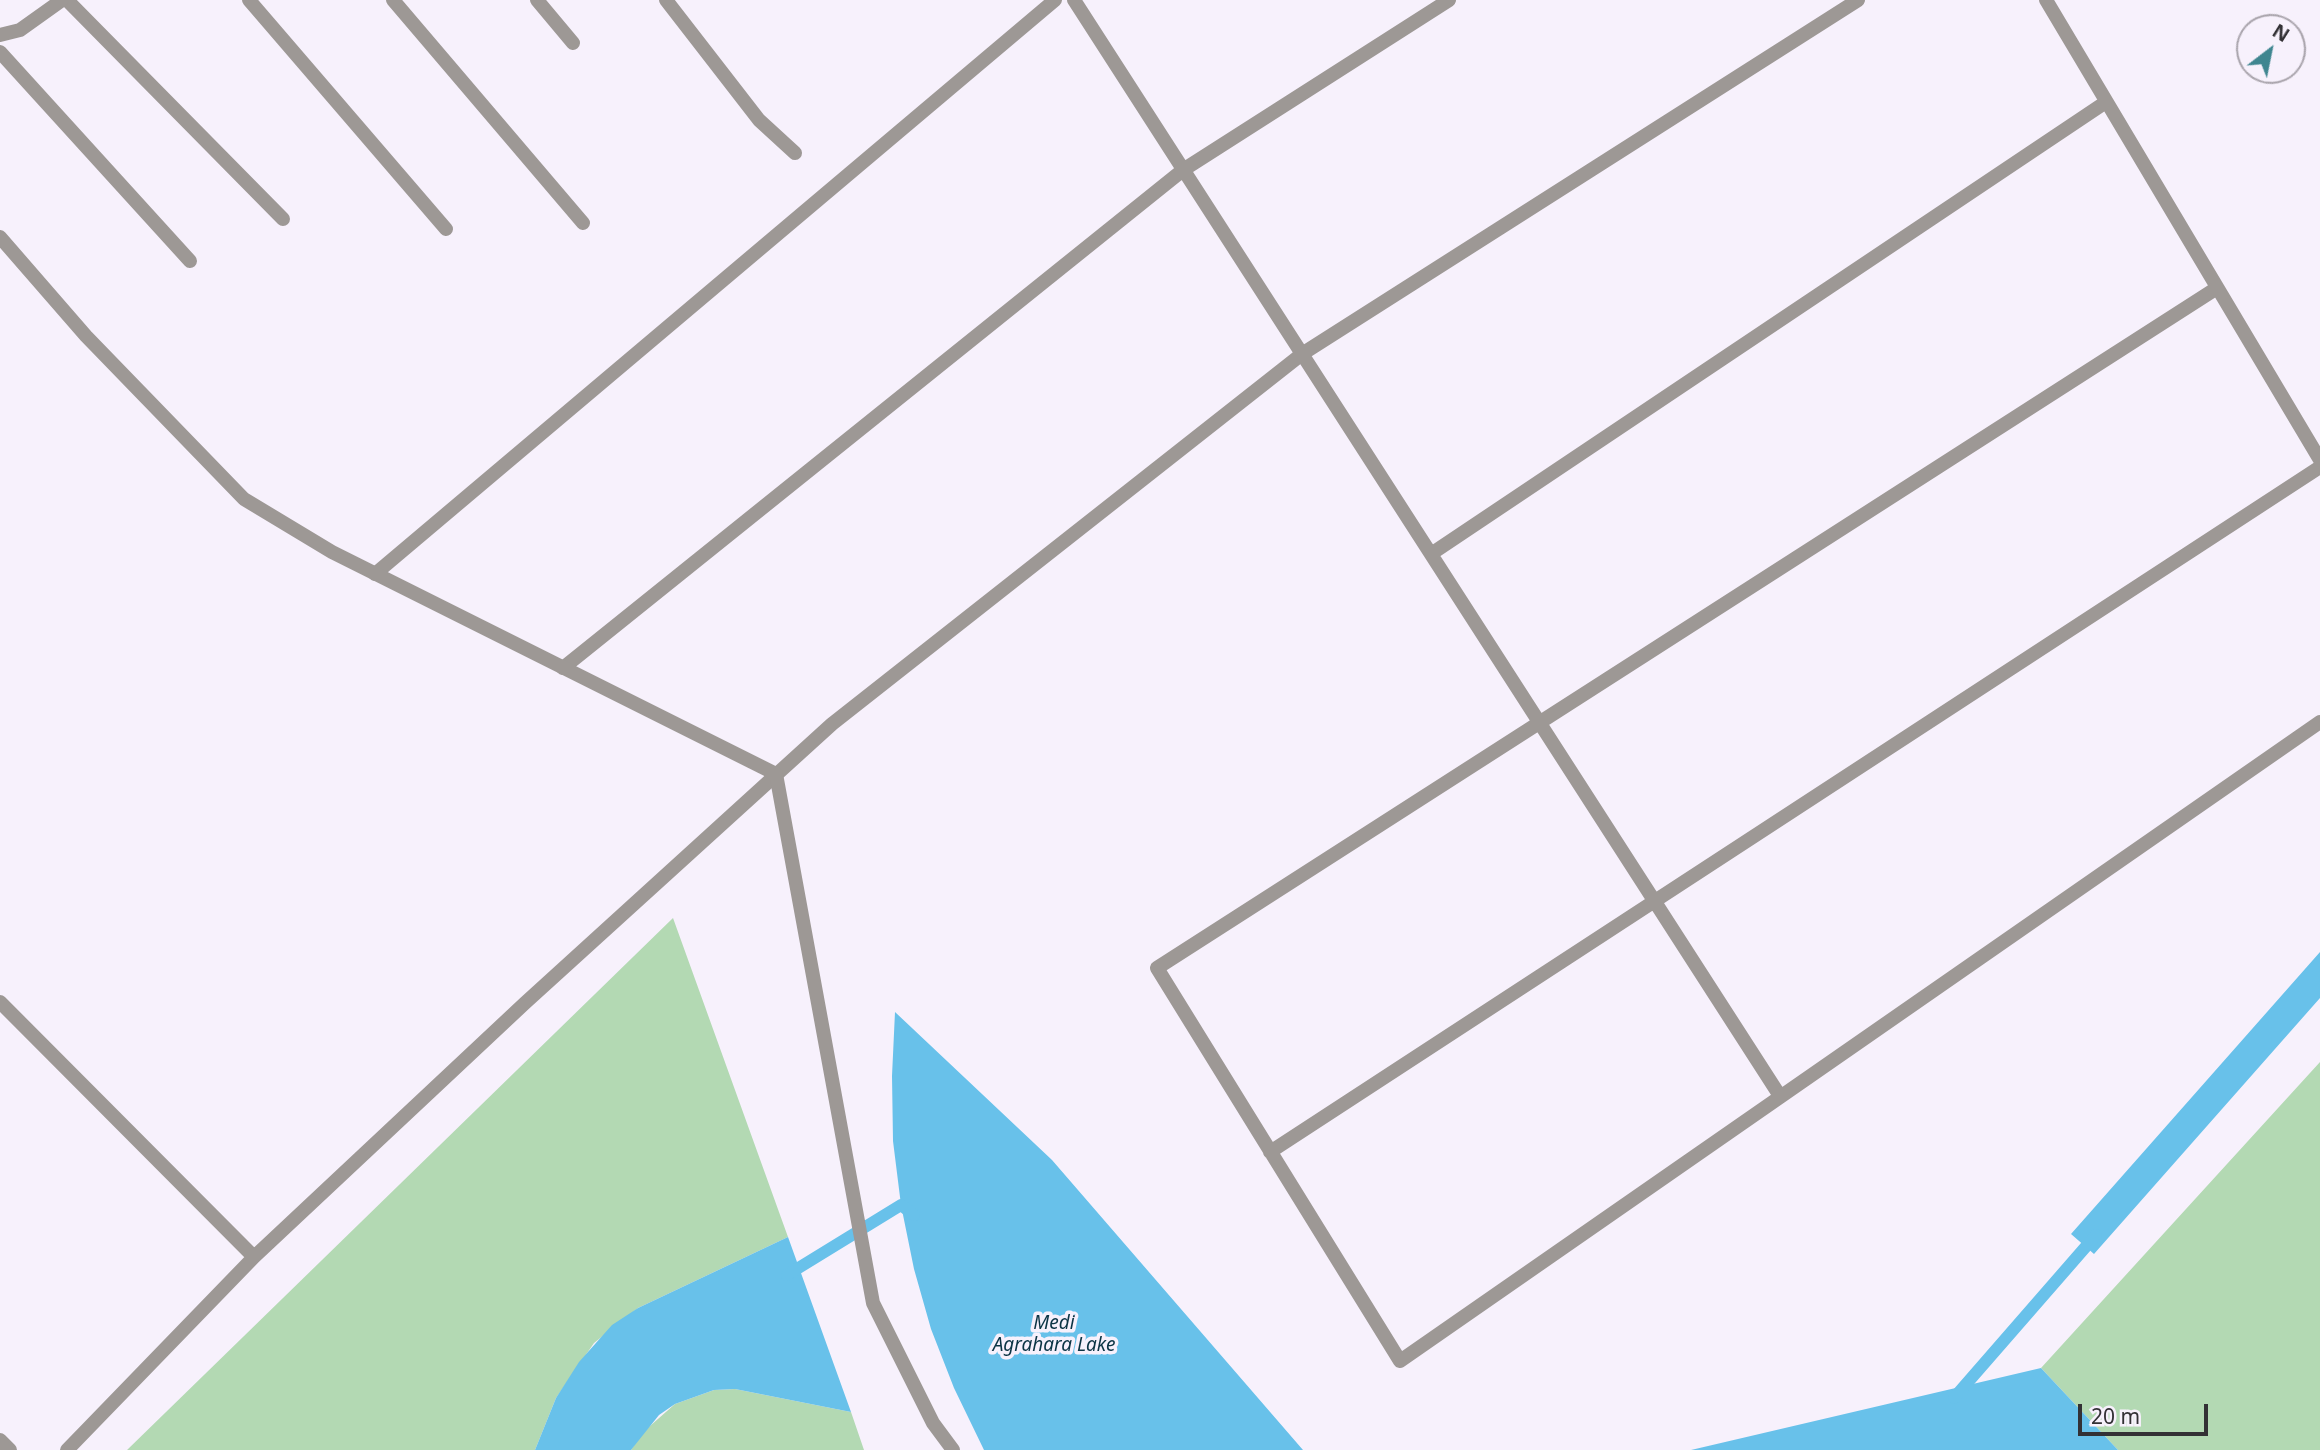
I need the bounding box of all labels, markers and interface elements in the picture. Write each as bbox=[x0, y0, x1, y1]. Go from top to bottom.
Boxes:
north arrow bbox=[2236, 14, 2306, 84]
text: N bbox=[2268, 18, 2295, 48]
water label: Medi Agrahara Lake bbox=[993, 1313, 1115, 1357]
scale bar bbox=[2082, 1390, 2212, 1434]
text: 20 m bbox=[2091, 1402, 2140, 1430]

